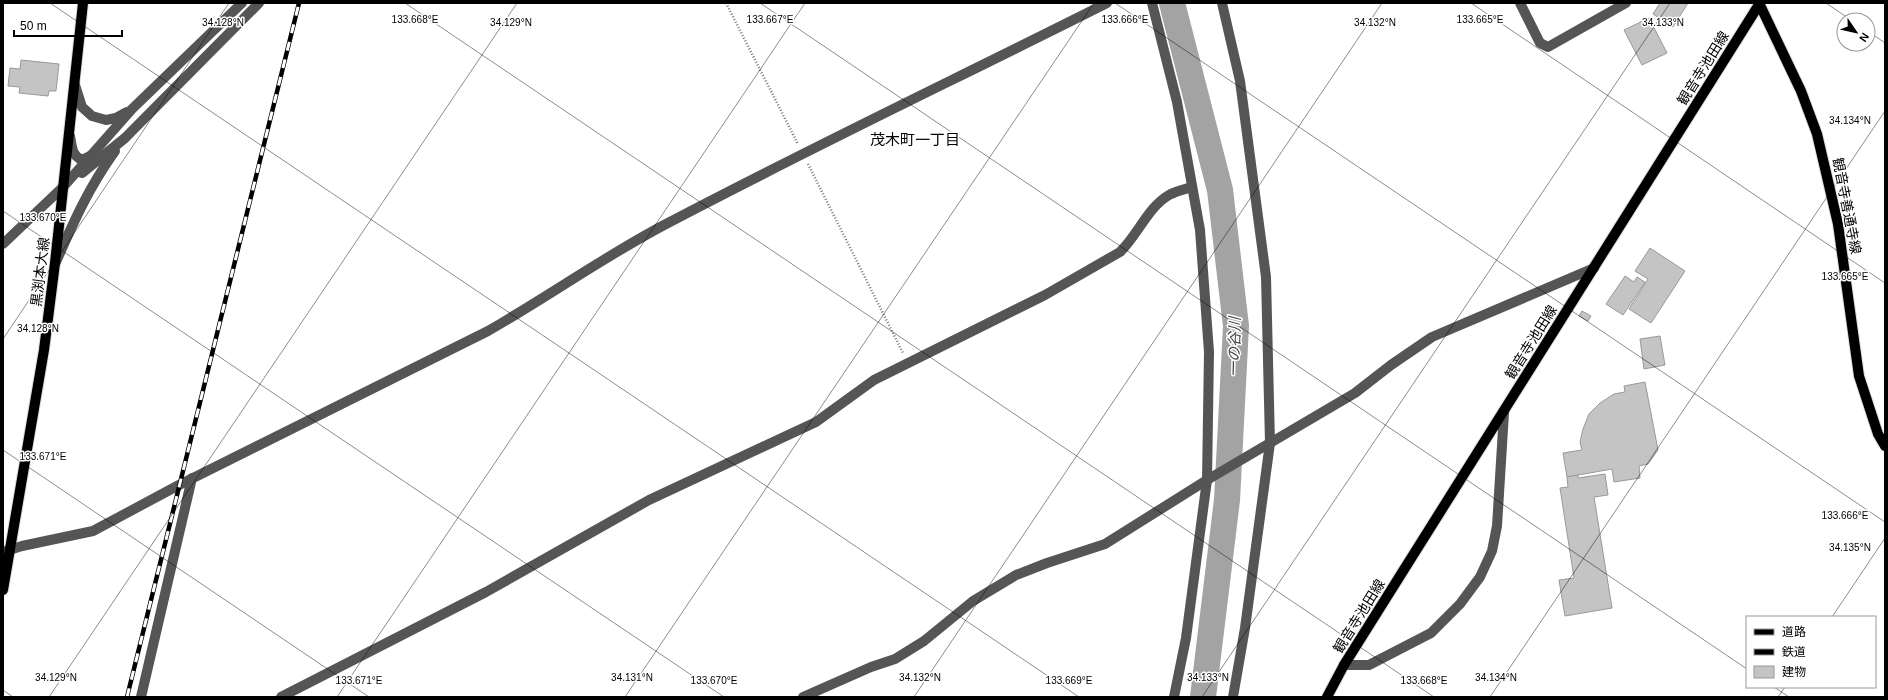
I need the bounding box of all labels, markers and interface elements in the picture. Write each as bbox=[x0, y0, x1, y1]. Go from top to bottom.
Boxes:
scale bar bbox=[14, 12, 122, 38]
north arrow bbox=[1836, 12, 1876, 52]
text: 133.668°E bbox=[392, 14, 439, 25]
text: 133.667°E bbox=[747, 14, 794, 25]
text: 133.666°E bbox=[1102, 14, 1149, 25]
text: 133.665°E bbox=[1457, 14, 1504, 25]
text: 34.128°N bbox=[202, 17, 244, 28]
text: 34.129°N bbox=[490, 17, 532, 28]
text: 34.132°N bbox=[1354, 17, 1396, 28]
text: 34.133°N bbox=[1642, 17, 1684, 28]
text: 50 m bbox=[20, 19, 47, 33]
street label: 観音寺池田線 bbox=[1674, 28, 1732, 108]
text: N bbox=[1857, 31, 1871, 44]
text: 34.134°N bbox=[1829, 115, 1871, 126]
district label: 茂木町一丁目 bbox=[870, 131, 960, 148]
street label: 観音寺善通寺線 bbox=[1830, 156, 1864, 256]
text: 133.670°E bbox=[20, 212, 67, 223]
street label: 黒渕本大線 bbox=[28, 236, 52, 308]
text: 133.665°E bbox=[1822, 271, 1869, 282]
street label: 観音寺池田線 bbox=[1502, 302, 1560, 382]
water label: 一の谷川 bbox=[1225, 315, 1243, 377]
text: 34.128°N bbox=[17, 323, 59, 334]
text: 133.671°E bbox=[20, 451, 67, 462]
text: 133.666°E bbox=[1822, 510, 1869, 521]
text: 34.135°N bbox=[1829, 542, 1871, 553]
street label: 観音寺池田線 bbox=[1330, 576, 1388, 656]
legend bbox=[1746, 616, 1876, 688]
text: 道路 bbox=[1782, 625, 1806, 639]
text: 鉄道 bbox=[1782, 645, 1806, 659]
text: 建物 bbox=[1782, 665, 1806, 679]
text: 34.129°N bbox=[35, 672, 77, 683]
text: 34.131°N bbox=[611, 672, 653, 683]
text: 34.132°N bbox=[899, 672, 941, 683]
text: 34.133°N bbox=[1187, 672, 1229, 683]
text: 34.134°N bbox=[1475, 672, 1517, 683]
text: 133.671°E bbox=[336, 675, 383, 686]
text: 133.670°E bbox=[691, 675, 738, 686]
text: 133.669°E bbox=[1046, 675, 1093, 686]
text: 133.668°E bbox=[1401, 675, 1448, 686]

